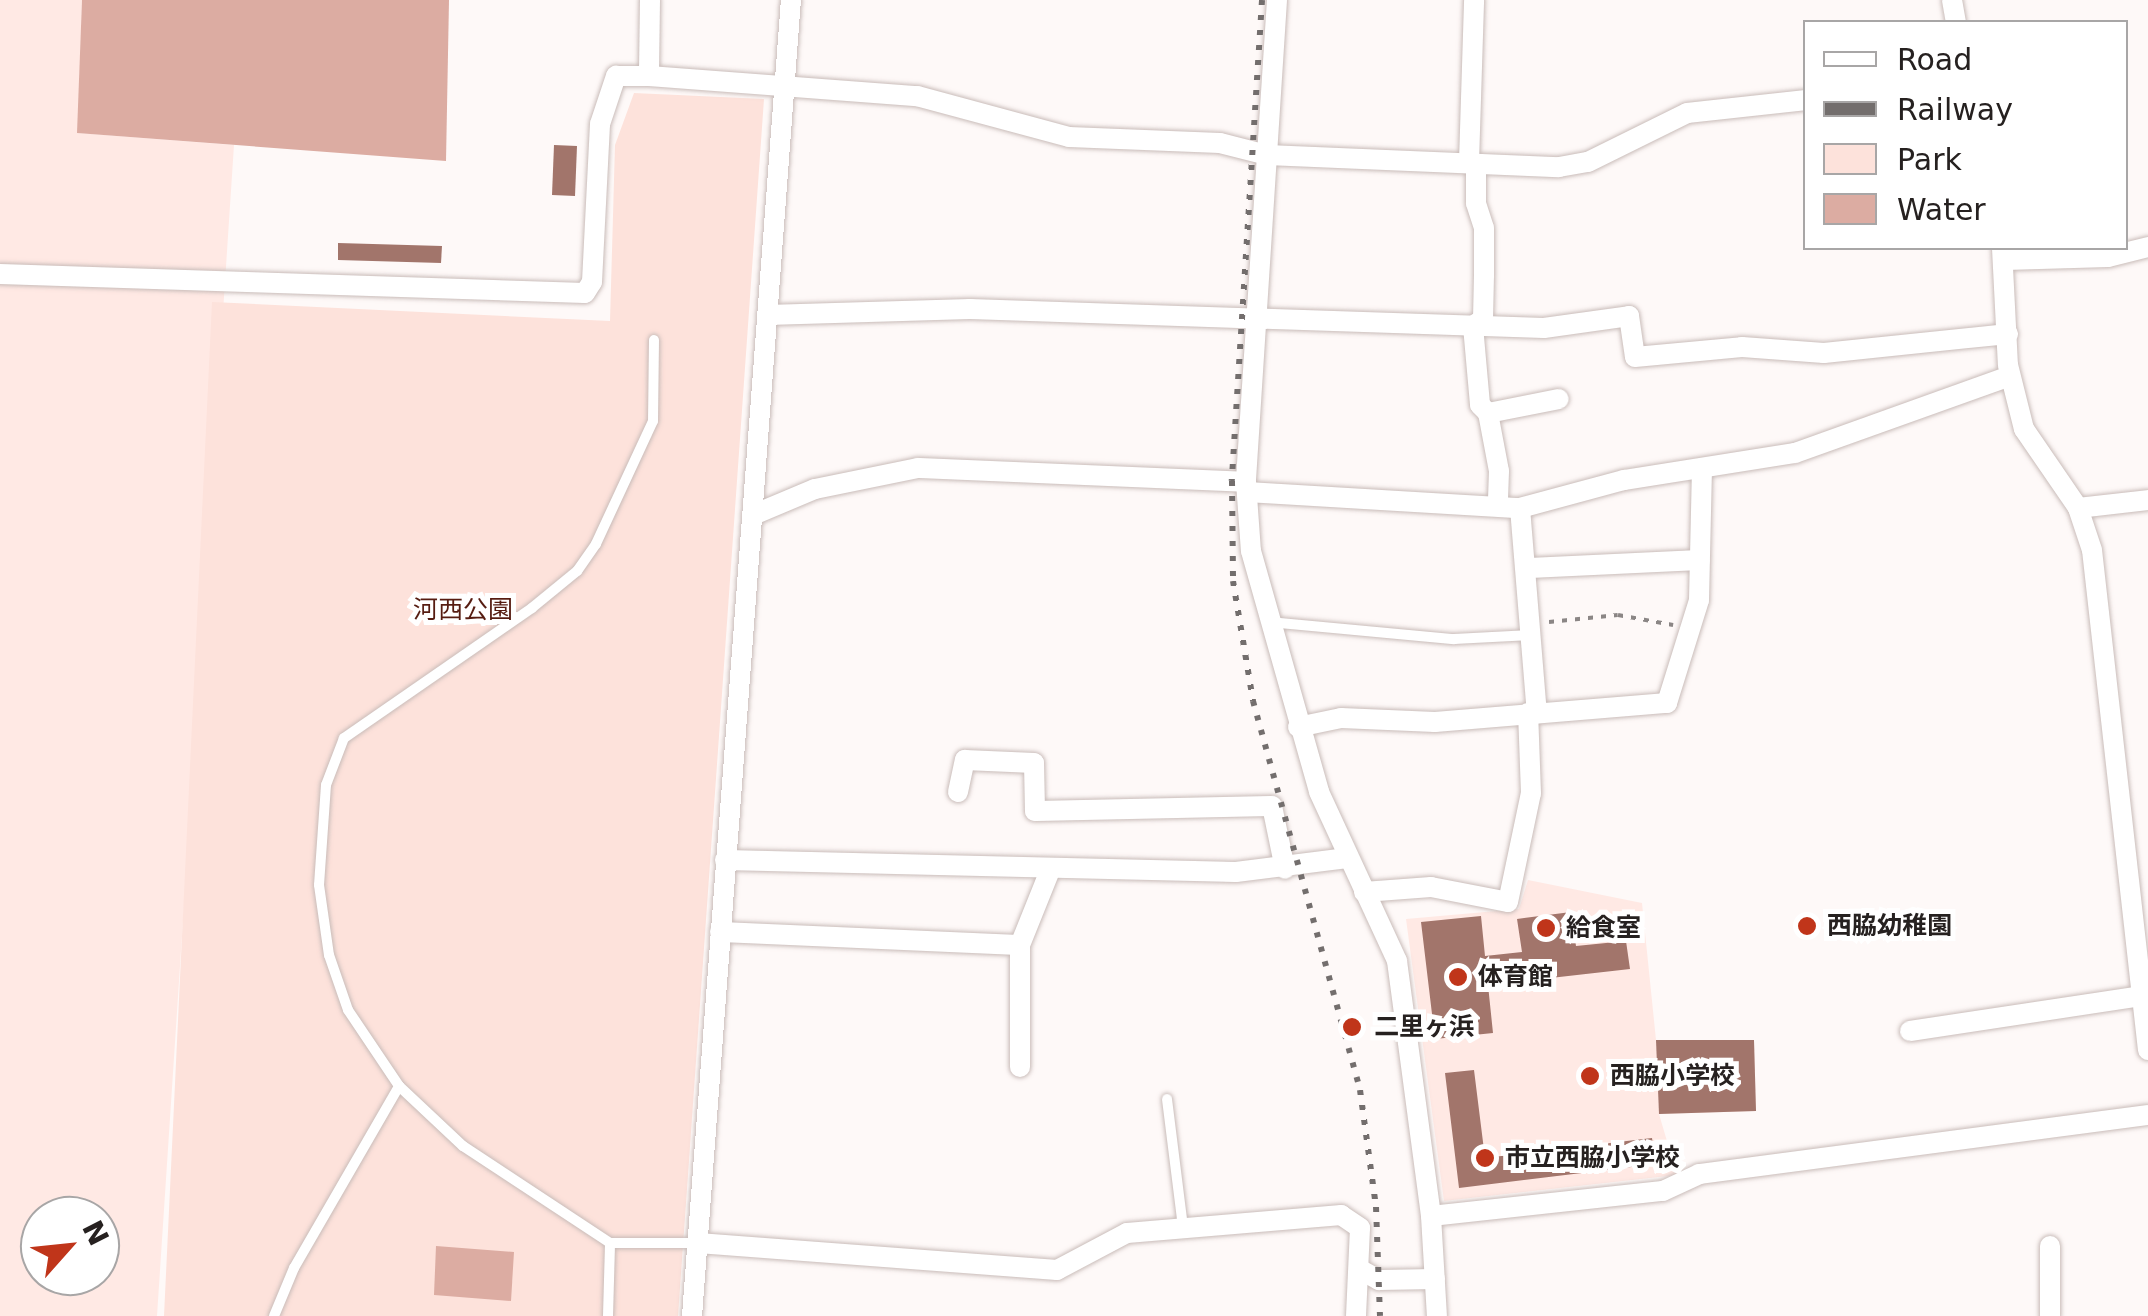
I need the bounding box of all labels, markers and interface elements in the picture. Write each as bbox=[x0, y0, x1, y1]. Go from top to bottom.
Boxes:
legend bbox=[1803, 20, 2128, 250]
text: Road bbox=[1897, 42, 1972, 77]
text: Railway bbox=[1897, 92, 2013, 127]
text: Park bbox=[1897, 142, 1962, 177]
text: Water bbox=[1897, 192, 1986, 227]
park label: 河西公園 bbox=[413, 595, 513, 625]
place label: 西脇幼稚園 bbox=[1827, 911, 1952, 941]
place label: 給食室 bbox=[1566, 913, 1641, 943]
marker: 西脇幼稚園 bbox=[1796, 915, 1818, 937]
marker: 給食室 bbox=[1535, 917, 1557, 939]
place label: 体育館 bbox=[1478, 962, 1553, 992]
marker: 体育館 bbox=[1447, 966, 1469, 988]
place label: 二里ヶ浜 bbox=[1374, 1012, 1474, 1042]
marker: 二里ヶ浜 bbox=[1339, 1014, 1365, 1040]
place label: 西脇小学校 bbox=[1610, 1061, 1735, 1091]
marker: 西脇小学校 bbox=[1579, 1065, 1601, 1087]
place label: 市立西脇小学校 bbox=[1505, 1143, 1680, 1173]
marker: 市立西脇小学校 bbox=[1474, 1147, 1496, 1169]
north arrow bbox=[20, 1196, 120, 1296]
text: N bbox=[75, 1215, 115, 1251]

